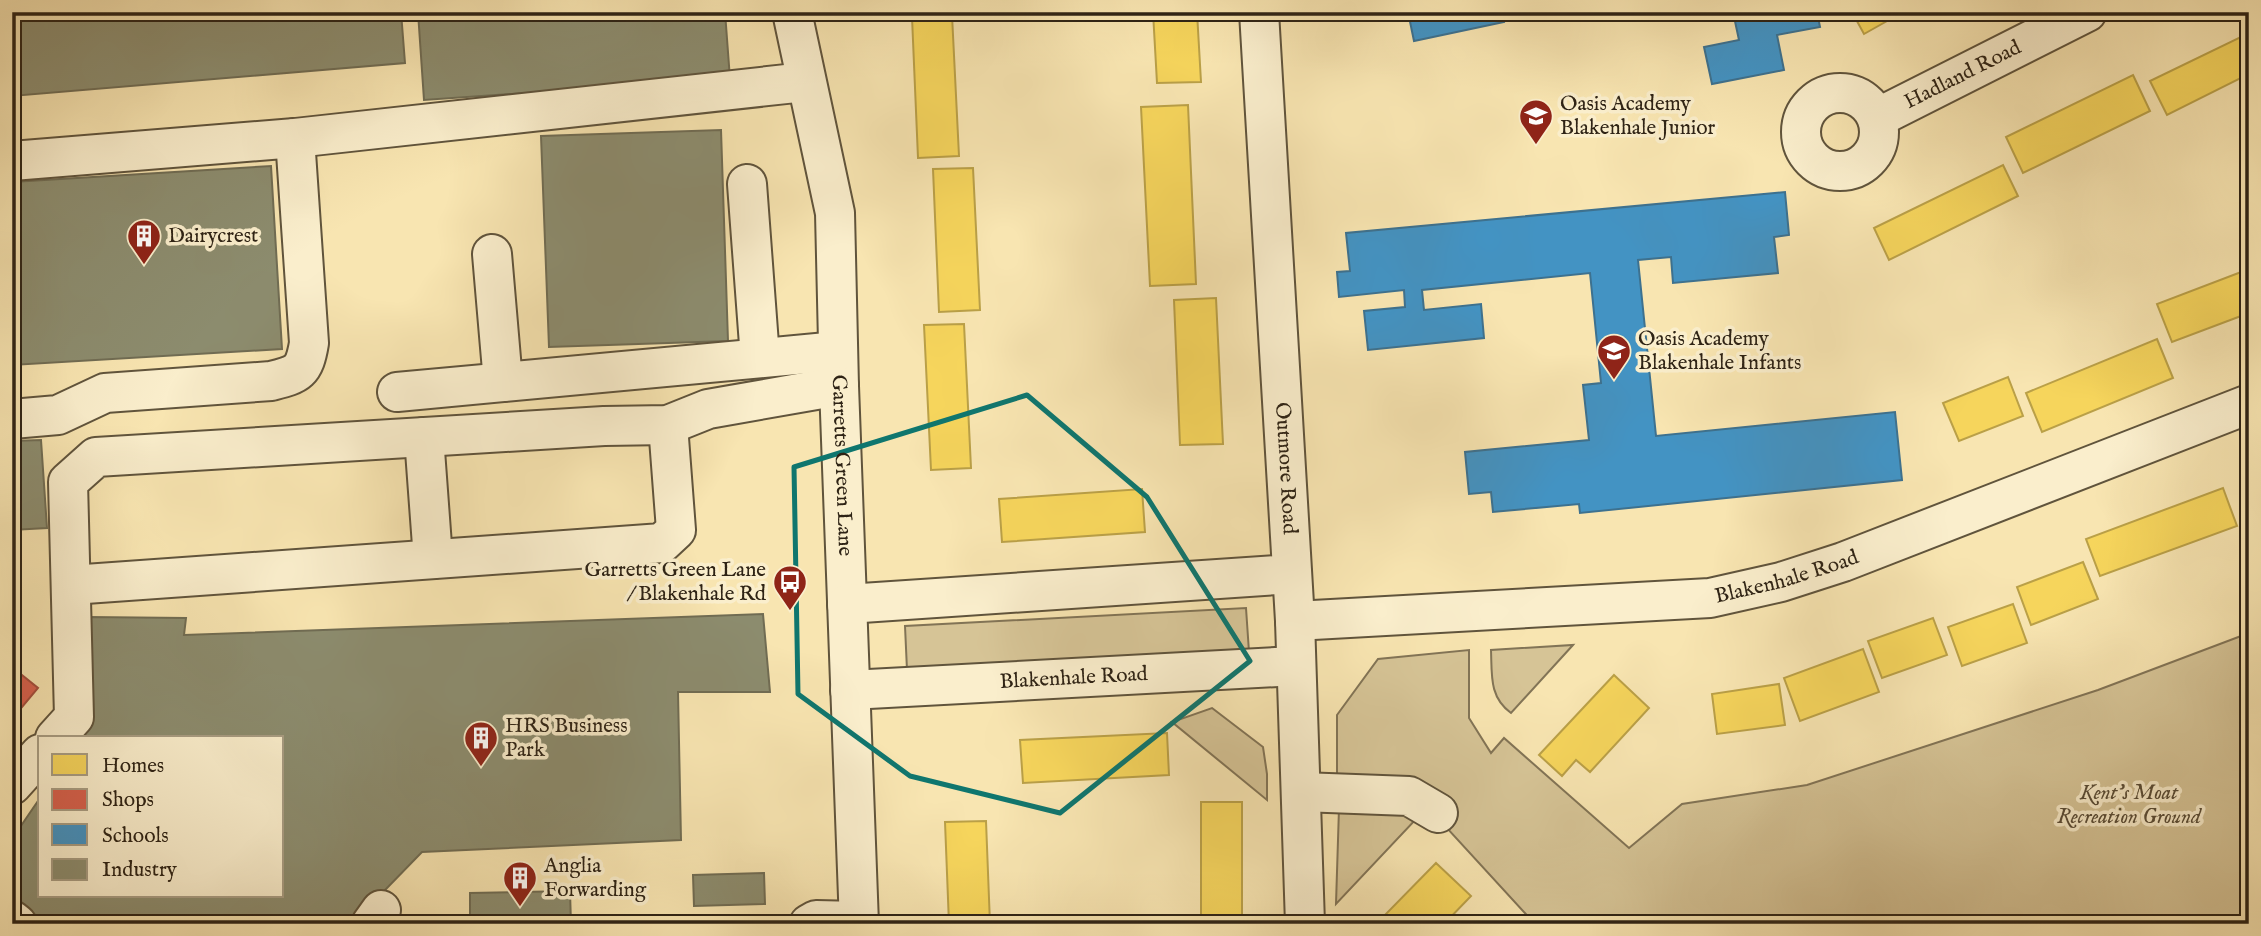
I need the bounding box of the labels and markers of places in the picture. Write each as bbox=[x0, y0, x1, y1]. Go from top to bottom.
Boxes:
place label: Oasis Academy Blakenhale Junior bbox=[1560, 91, 1716, 142]
school or university icon: Oasis Academy Blakenhale Junior bbox=[1517, 97, 1555, 146]
building icon: Dairycrest bbox=[125, 217, 163, 266]
place label: Dairycrest bbox=[168, 223, 258, 250]
place label: Oasis Academy Blakenhale Infants bbox=[1638, 326, 1801, 377]
school or university icon: Oasis Academy Blakenhale Infants bbox=[1595, 332, 1633, 381]
place label: Garretts Green Lane / Blakenhale Rd bbox=[585, 557, 767, 608]
bus stop icon: Garretts Green Lane / Blakenhale Rd bbox=[771, 563, 809, 612]
place label: HRS Business Park bbox=[505, 713, 628, 764]
building icon: HRS Business Park bbox=[462, 719, 500, 768]
place label: Anglia Forwarding bbox=[543, 853, 647, 904]
building icon: Anglia Forwarding bbox=[501, 859, 539, 908]

